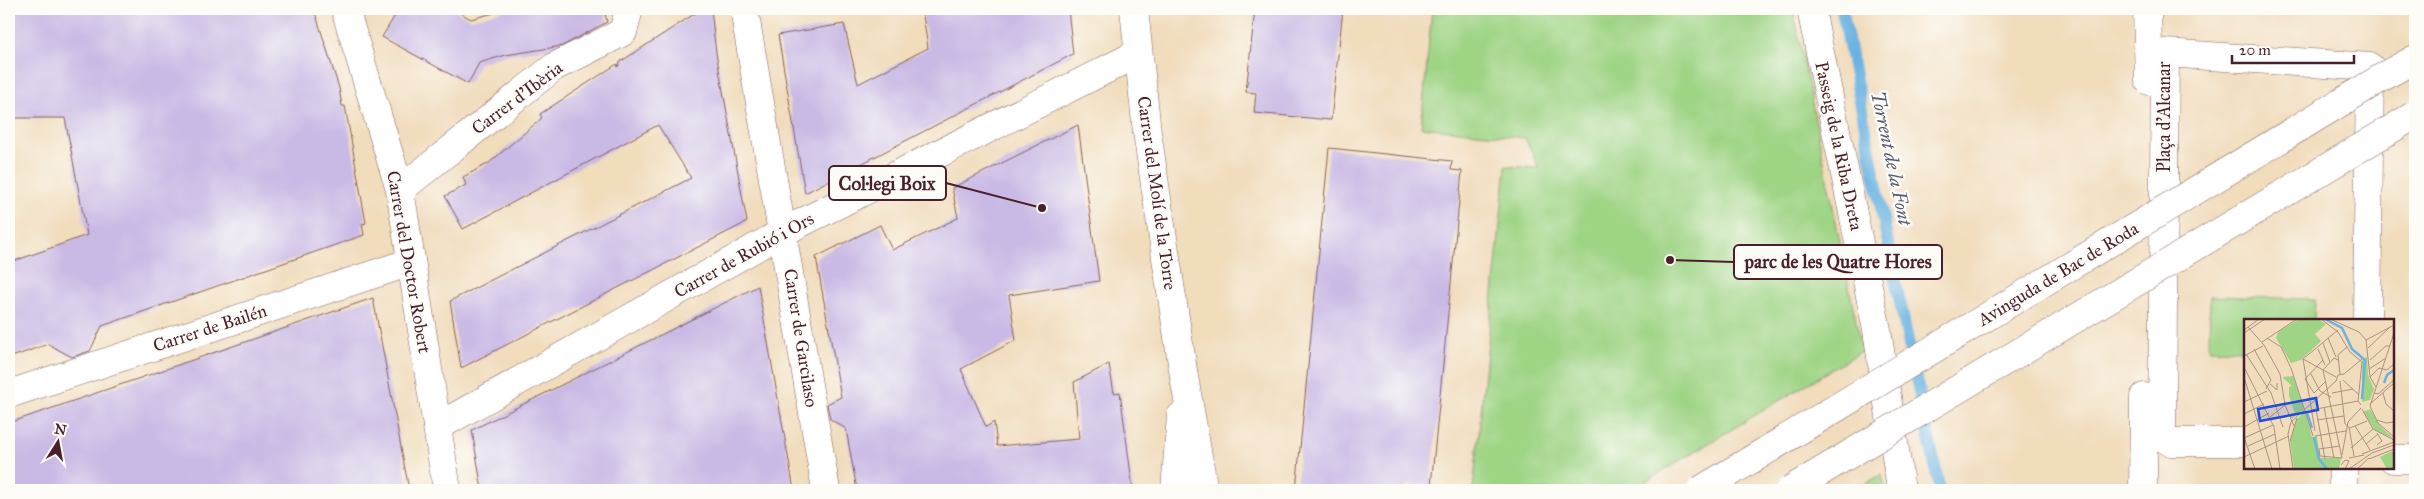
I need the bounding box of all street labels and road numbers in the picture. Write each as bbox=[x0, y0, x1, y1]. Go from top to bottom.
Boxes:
street label: Carrer d'Ibèria bbox=[467, 56, 567, 139]
street label: Passeig de la Riba Dreta bbox=[1809, 59, 1868, 233]
street label: Plaça d'Alcanar bbox=[2153, 61, 2175, 172]
street label: Carrer del Molí de la Torre bbox=[1133, 95, 1181, 291]
street label: Carrer del Doctor Robert bbox=[382, 169, 436, 356]
street label: Carrer de Rubió i Ors bbox=[670, 207, 818, 303]
street label: Avinguda de Bac de Roda bbox=[1973, 217, 2143, 332]
street label: Carrer de Garcilaso bbox=[779, 267, 823, 409]
street label: Carrer de Bailén bbox=[150, 299, 270, 357]

